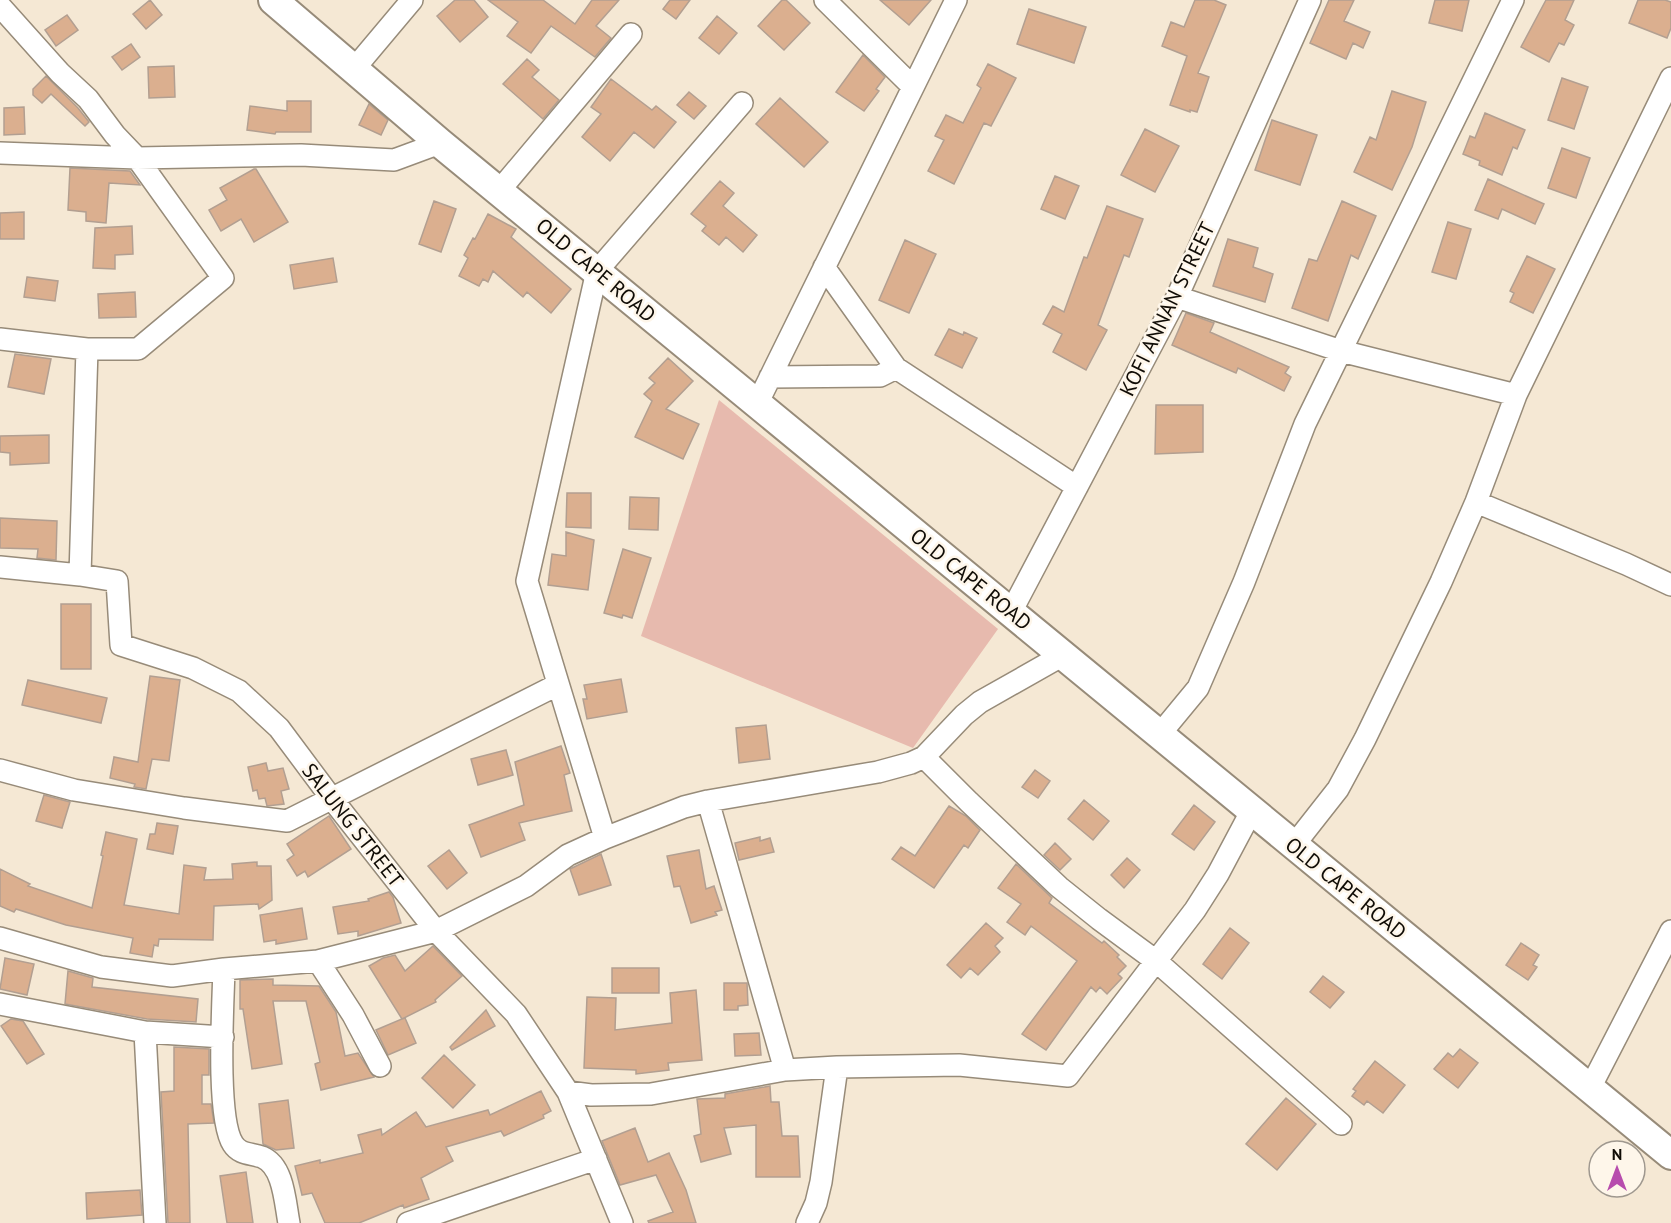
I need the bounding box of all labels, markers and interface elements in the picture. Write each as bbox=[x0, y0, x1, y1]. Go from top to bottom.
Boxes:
street label: OLD CAPE ROAD bbox=[531, 212, 661, 328]
street label: KOFI ANNAN STREET bbox=[1113, 217, 1221, 400]
street label: OLD CAPE ROAD bbox=[905, 522, 1037, 636]
street label: SALUNG STREET bbox=[296, 758, 410, 893]
street label: OLD CAPE ROAD bbox=[1280, 831, 1412, 945]
north arrow bbox=[1587, 1139, 1647, 1199]
text: N bbox=[1612, 1144, 1622, 1164]

